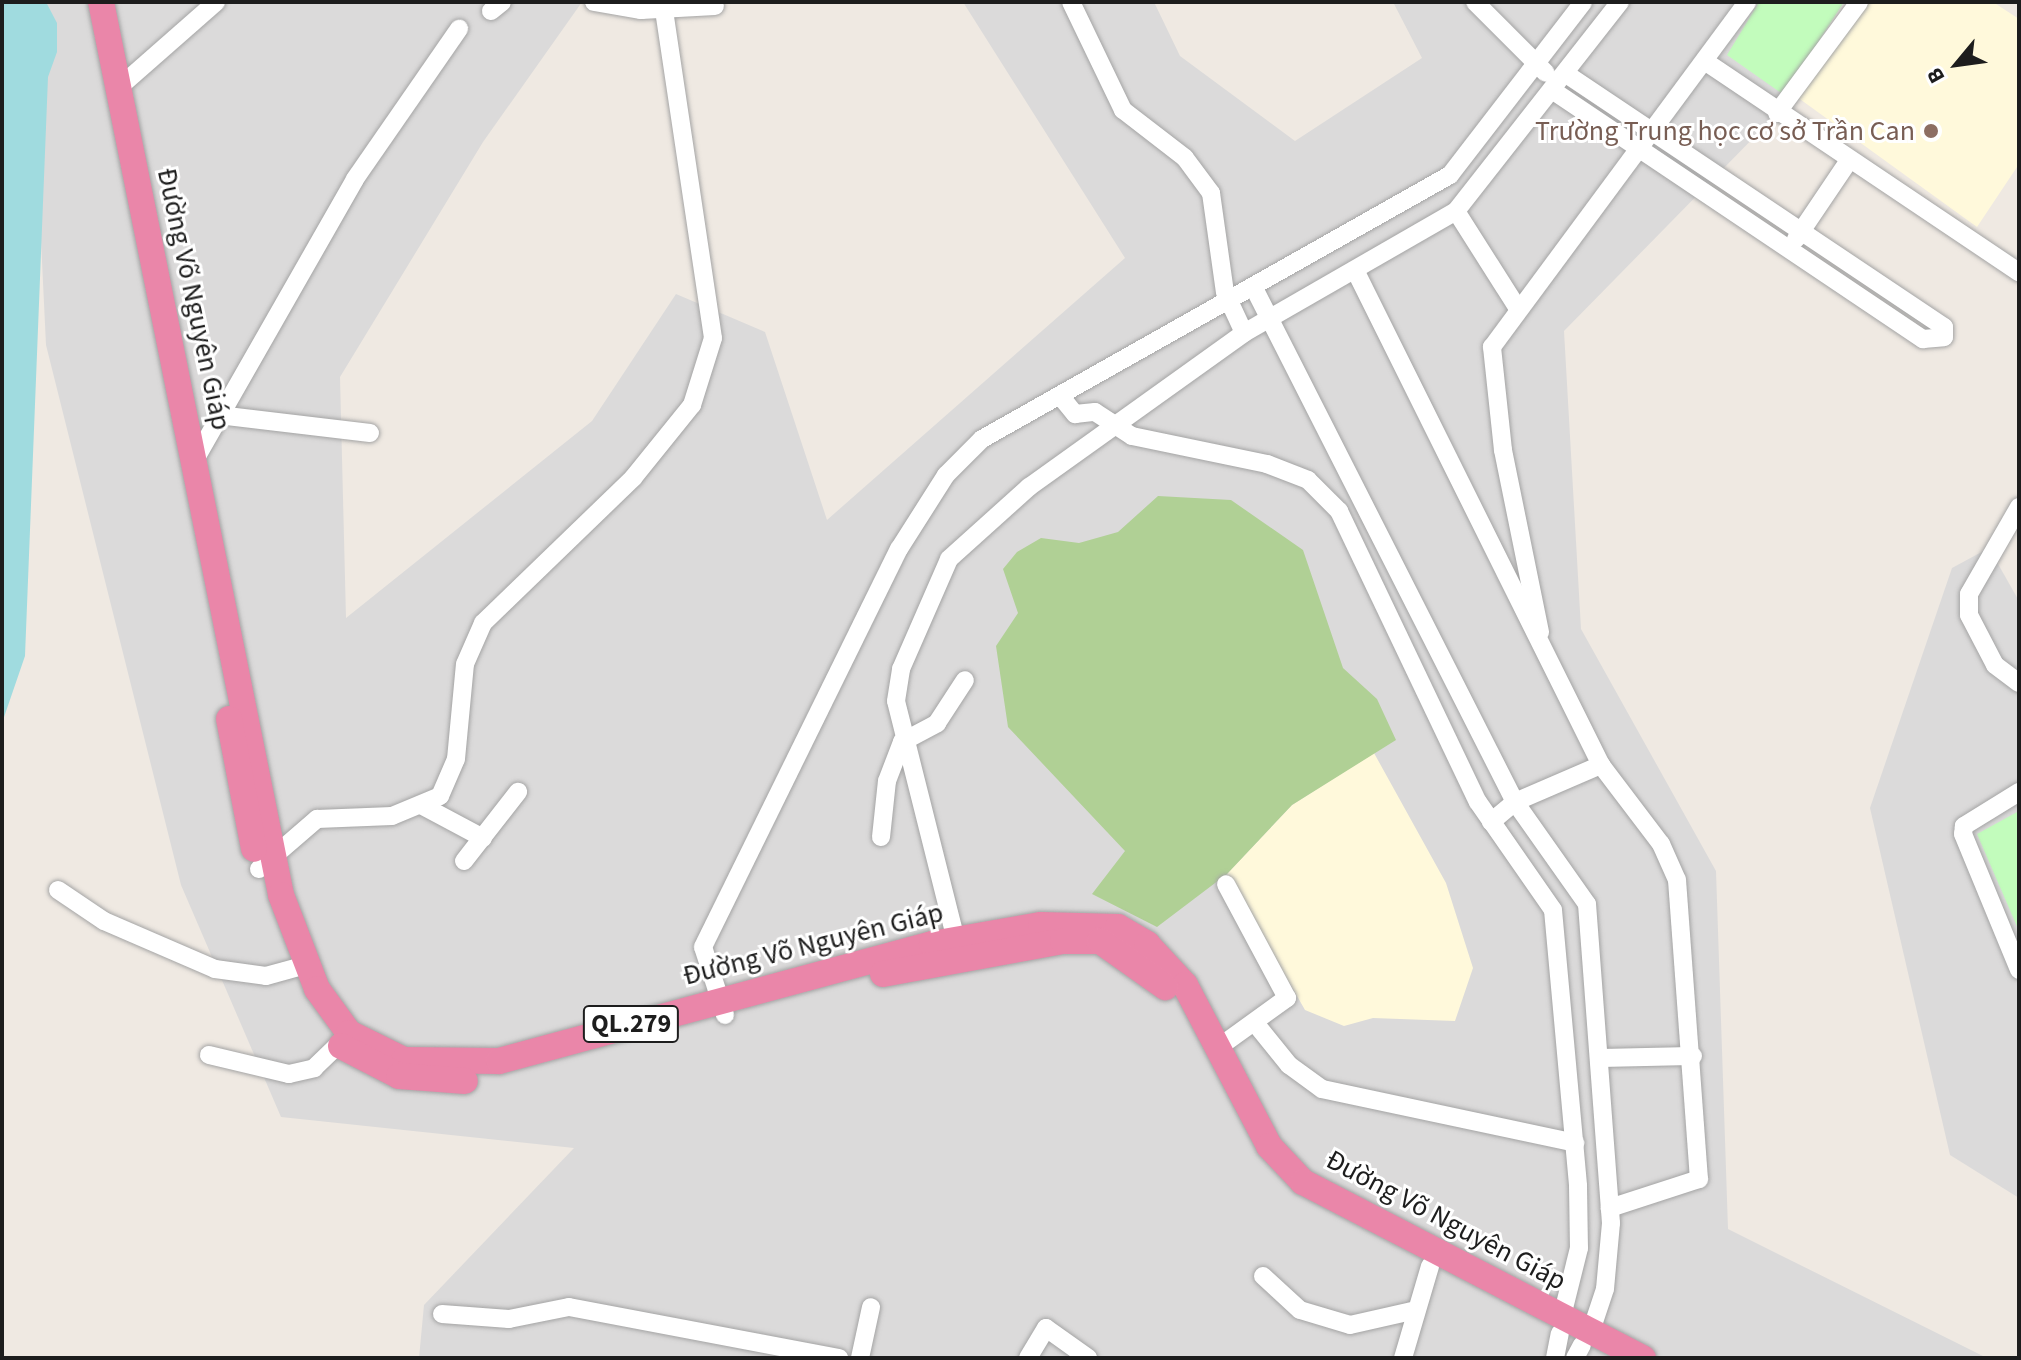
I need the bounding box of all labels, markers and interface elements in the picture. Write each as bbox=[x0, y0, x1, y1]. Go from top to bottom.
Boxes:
north arrow bbox=[1917, 24, 1997, 104]
text: B bbox=[1919, 62, 1953, 89]
place label: Trường Trung học cơ sở Trần Can bbox=[1535, 114, 1915, 148]
marker: Trường Trung học cơ sở Trần Can bbox=[1922, 122, 1940, 140]
street label: Đường Võ Nguyên Giáp bbox=[150, 165, 238, 433]
street label: Đường Võ Nguyên Giáp bbox=[679, 895, 947, 993]
road number: QL.279 bbox=[581, 1002, 681, 1046]
street label: Đường Võ Nguyên Giáp bbox=[1320, 1142, 1572, 1298]

